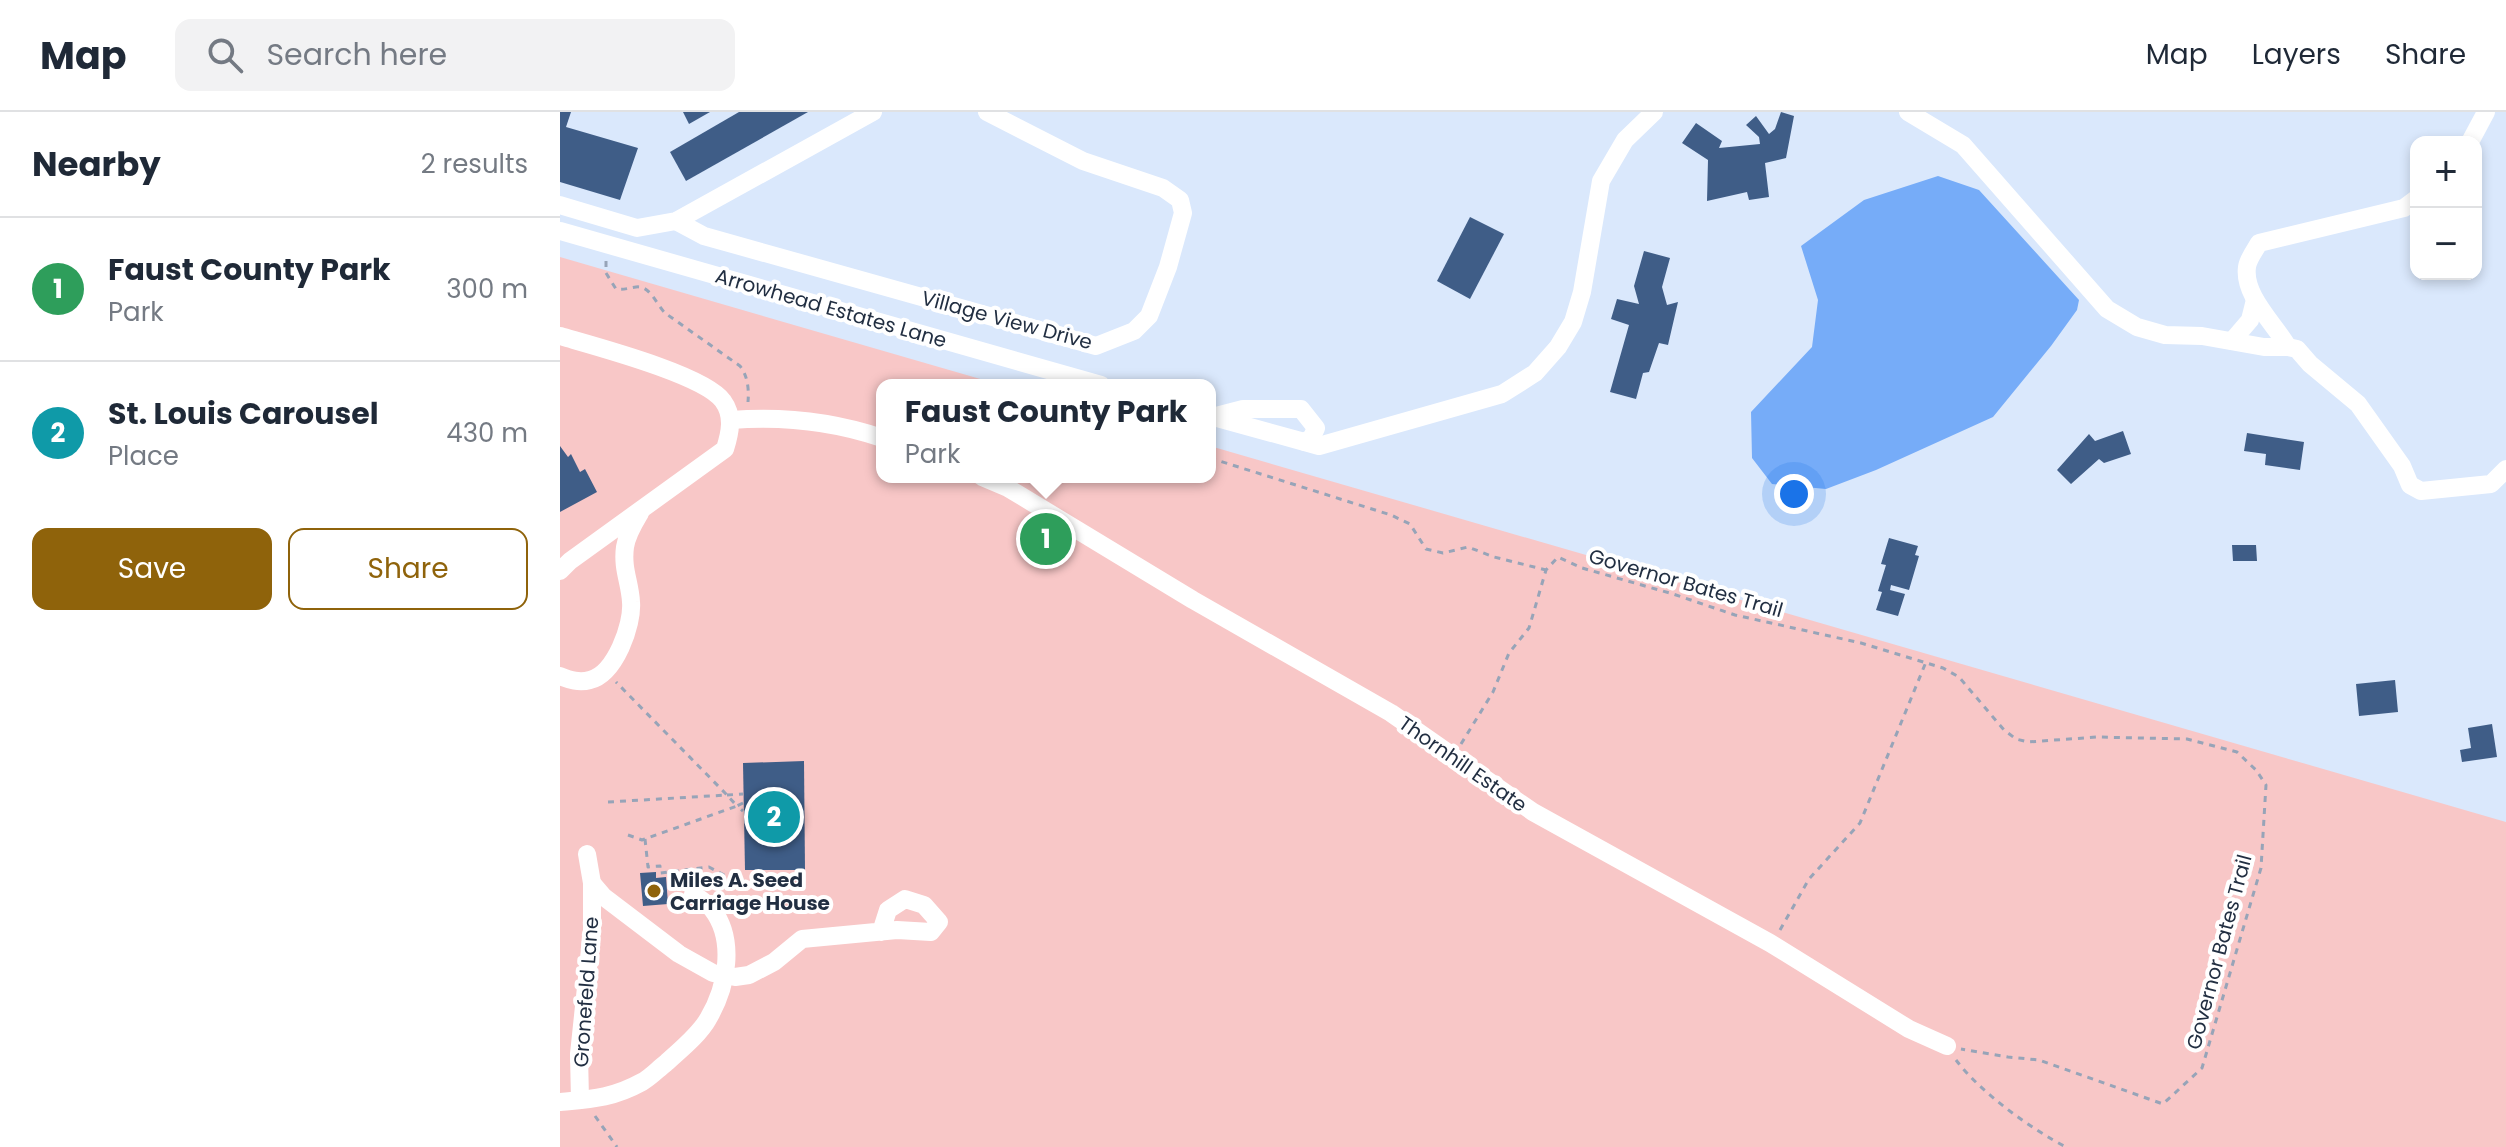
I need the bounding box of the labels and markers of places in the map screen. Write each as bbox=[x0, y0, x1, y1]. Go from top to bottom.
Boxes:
pin: 1 bbox=[1020, 509, 1072, 569]
pin: 2 bbox=[748, 787, 800, 847]
place label: Miles A. Seed Carriage House bbox=[670, 866, 830, 917]
marker: Miles A. Seed Carriage House bbox=[645, 882, 663, 900]

